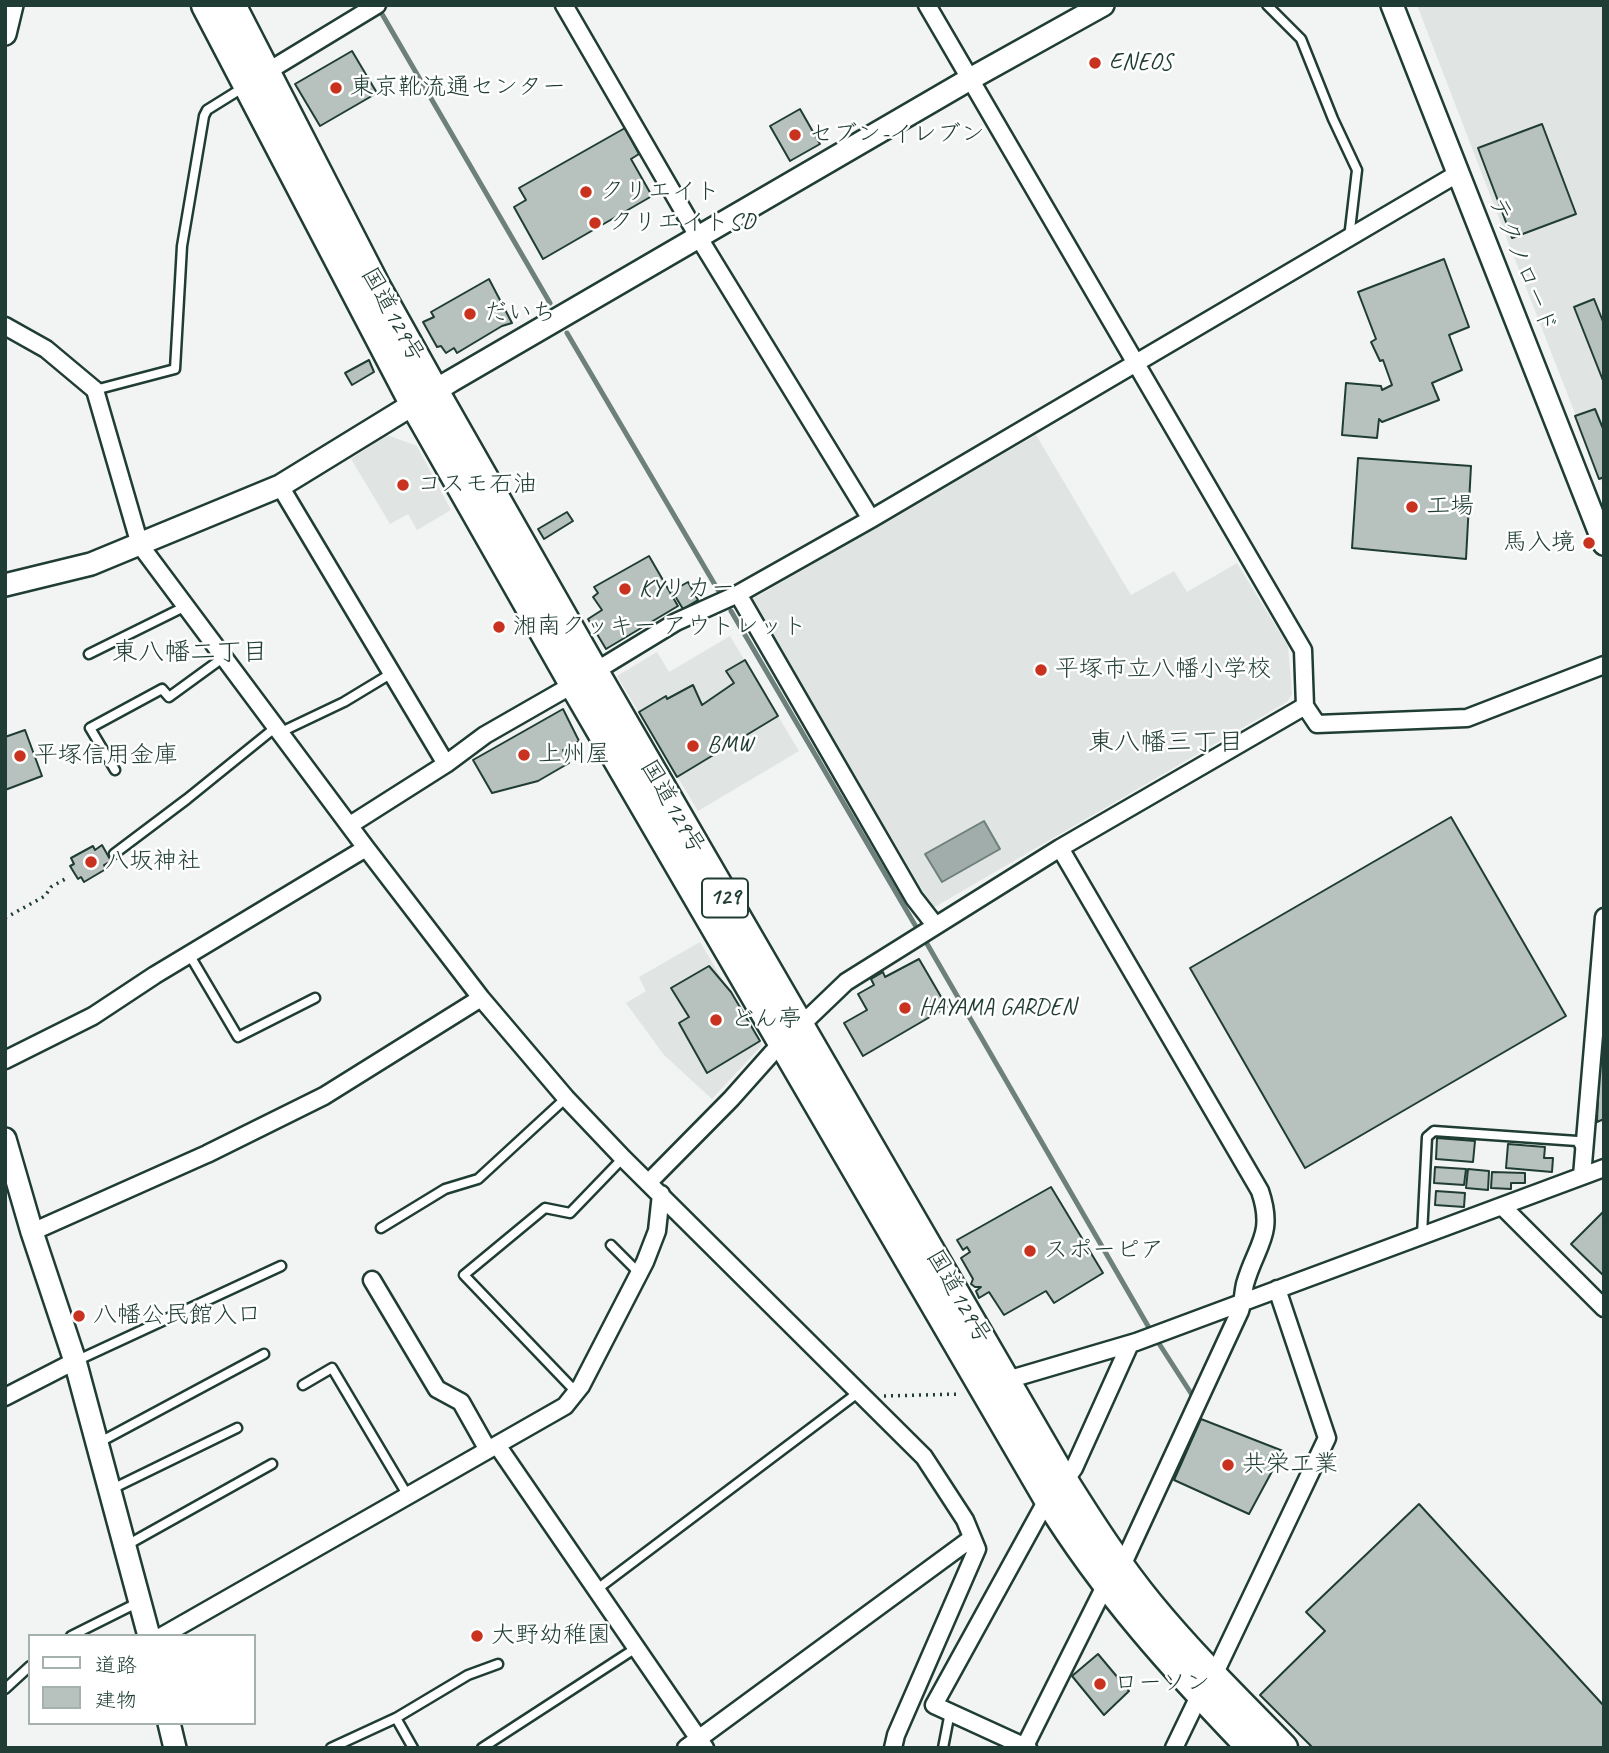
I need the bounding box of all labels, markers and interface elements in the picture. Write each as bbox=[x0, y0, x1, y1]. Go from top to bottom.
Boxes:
place label: ENEOS bbox=[1109, 49, 1172, 77]
marker: ENEOS bbox=[1087, 55, 1103, 71]
place label: 東京靴流通センター bbox=[350, 74, 566, 102]
marker: 東京靴流通センター bbox=[328, 80, 344, 96]
place label: セブン-イレブン bbox=[809, 121, 985, 149]
marker: セブン-イレブン bbox=[787, 127, 803, 143]
place label: クリエイト bbox=[600, 178, 720, 206]
marker: クリエイト bbox=[578, 184, 594, 200]
street label: テクノロード bbox=[1482, 193, 1562, 337]
place label: クリエイトSD bbox=[609, 209, 755, 237]
marker: クリエイトSD bbox=[587, 215, 603, 231]
street label: 国道129号 bbox=[354, 262, 430, 368]
place label: だいち bbox=[484, 300, 556, 328]
marker: だいち bbox=[462, 306, 478, 322]
place label: コスモ石油 bbox=[417, 471, 537, 499]
marker: コスモ石油 bbox=[395, 477, 411, 493]
place label: 工場 bbox=[1426, 493, 1474, 521]
marker: 工場 bbox=[1404, 499, 1420, 515]
place label: 馬入境 bbox=[1503, 529, 1575, 557]
marker: 馬入境 bbox=[1581, 535, 1597, 551]
place label: KYリカー bbox=[639, 575, 735, 603]
marker: KYリカー bbox=[617, 581, 633, 597]
place label: 湘南クッキー アウトレット bbox=[513, 613, 807, 641]
marker: 湘南クッキー アウトレット bbox=[491, 619, 507, 635]
district label: 東八幡二丁目 bbox=[112, 637, 268, 669]
place label: 平塚市立八幡小学校 bbox=[1055, 656, 1271, 684]
marker: 平塚市立八幡小学校 bbox=[1033, 662, 1049, 678]
district label: 東八幡三丁目 bbox=[1088, 727, 1244, 759]
place label: BMW bbox=[707, 732, 753, 760]
marker: BMW bbox=[685, 738, 701, 754]
place label: 上州屋 bbox=[538, 741, 610, 769]
place label: 平塚信用金庫 bbox=[34, 742, 178, 770]
marker: 上州屋 bbox=[516, 747, 532, 763]
marker: 平塚信用金庫 bbox=[12, 748, 28, 764]
street label: 国道129号 bbox=[633, 755, 711, 859]
place label: 八坂神社 bbox=[105, 848, 201, 876]
marker: 八坂神社 bbox=[83, 854, 99, 870]
road number: 129 bbox=[702, 878, 748, 917]
place label: HAYAMA GARDEN bbox=[919, 994, 1076, 1022]
marker: HAYAMA GARDEN bbox=[897, 1000, 913, 1016]
place label: どん亭 bbox=[730, 1006, 802, 1034]
marker: どん亭 bbox=[708, 1012, 724, 1028]
place label: スポーピア bbox=[1044, 1237, 1164, 1265]
marker: スポーピア bbox=[1022, 1243, 1038, 1259]
street label: 国道129号 bbox=[919, 1245, 997, 1349]
place label: 八幡公民館入口 bbox=[93, 1302, 261, 1330]
marker: 八幡公民館入口 bbox=[71, 1308, 87, 1324]
place label: 共栄工業 bbox=[1242, 1451, 1338, 1479]
marker: 共栄工業 bbox=[1220, 1457, 1236, 1473]
place label: 大野幼稚園 bbox=[491, 1622, 611, 1650]
marker: 大野幼稚園 bbox=[469, 1628, 485, 1644]
legend bbox=[28, 1634, 256, 1725]
text: 道路 bbox=[95, 1652, 137, 1678]
place label: ローソン bbox=[1114, 1670, 1210, 1698]
marker: ローソン bbox=[1092, 1676, 1108, 1692]
text: 建物 bbox=[95, 1687, 137, 1713]

